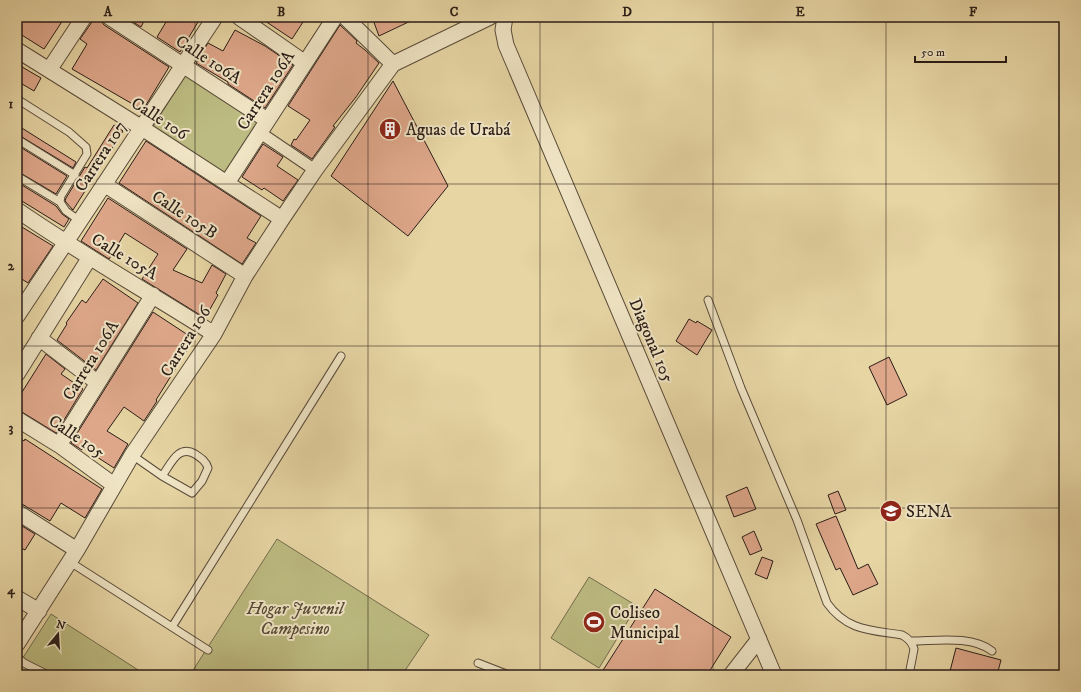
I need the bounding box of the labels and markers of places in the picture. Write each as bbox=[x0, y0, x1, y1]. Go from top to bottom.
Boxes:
building icon: Aguas de Urabá bbox=[377, 116, 403, 142]
place label: Aguas de Urabá bbox=[406, 119, 511, 141]
school or university icon: SENA bbox=[878, 498, 904, 524]
place label: SENA bbox=[906, 501, 952, 523]
place label: Coliseo Municipal bbox=[610, 602, 679, 644]
sports icon: Coliseo Municipal bbox=[581, 609, 607, 635]

